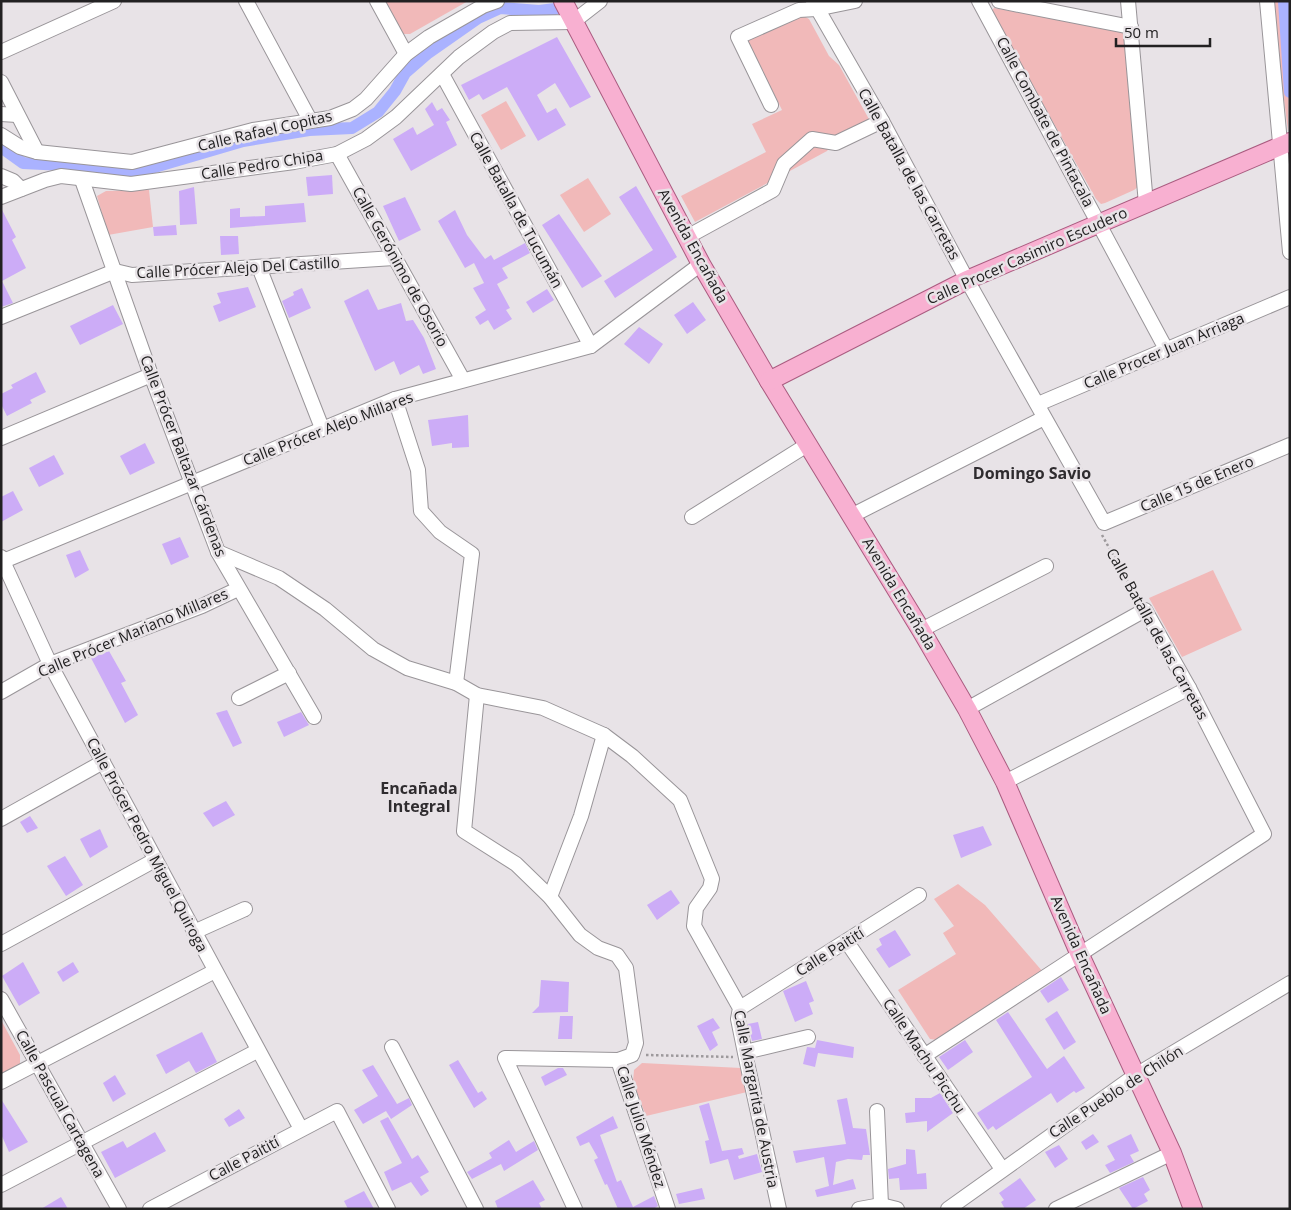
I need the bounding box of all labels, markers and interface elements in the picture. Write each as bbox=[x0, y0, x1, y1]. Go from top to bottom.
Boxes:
scale bar bbox=[1116, 15, 1210, 47]
text: 50 m bbox=[1124, 22, 1159, 42]
street label: Calle Combate de Pintacala bbox=[992, 33, 1099, 210]
street label: Calle Batalla de las Carretas bbox=[854, 84, 965, 263]
street label: Calle Rafael Copitas bbox=[196, 105, 334, 155]
street label: Calle Batalla de Tucumán bbox=[465, 128, 568, 291]
street label: Calle Pedro Chipa bbox=[199, 144, 324, 184]
street label: Calle Gerónimo de Osorio bbox=[348, 183, 453, 350]
street label: Avenida Encañada bbox=[654, 185, 734, 306]
street label: Calle Procer Casimiro Escudero bbox=[923, 202, 1130, 308]
street label: Calle Prócer Alejo Del Castillo bbox=[136, 252, 340, 282]
street label: Calle Procer Juan Arriaga bbox=[1080, 307, 1247, 393]
street label: Calle Prócer Baltazar Cárdenas bbox=[136, 352, 232, 559]
street label: Calle Prócer Alejo Millares bbox=[240, 386, 416, 470]
street label: Calle 15 de Enero bbox=[1137, 450, 1256, 516]
district label: Domingo Savio bbox=[973, 462, 1091, 484]
street label: Avenida Encañada bbox=[858, 534, 941, 653]
street label: Calle Batalla de las Carretas bbox=[1102, 544, 1213, 723]
street label: Calle Prócer Mariano Millares bbox=[35, 583, 231, 681]
street label: Calle Prócer Pedro Miguel Quiroga bbox=[83, 734, 213, 955]
district label: Encañada Integral bbox=[380, 777, 458, 817]
street label: Avenida Encañada bbox=[1047, 892, 1117, 1017]
street label: Calle Paitití bbox=[791, 922, 868, 980]
street label: Calle Machu Picchu bbox=[879, 994, 971, 1117]
street label: Calle Margarita de Austria bbox=[730, 1008, 784, 1189]
street label: Calle Pascual Cartagena bbox=[12, 1026, 110, 1181]
street label: Calle Pueblo de Chilón bbox=[1045, 1040, 1186, 1142]
street label: Calle Julio Méndez bbox=[613, 1063, 671, 1190]
street label: Calle Paitití bbox=[205, 1131, 283, 1185]

